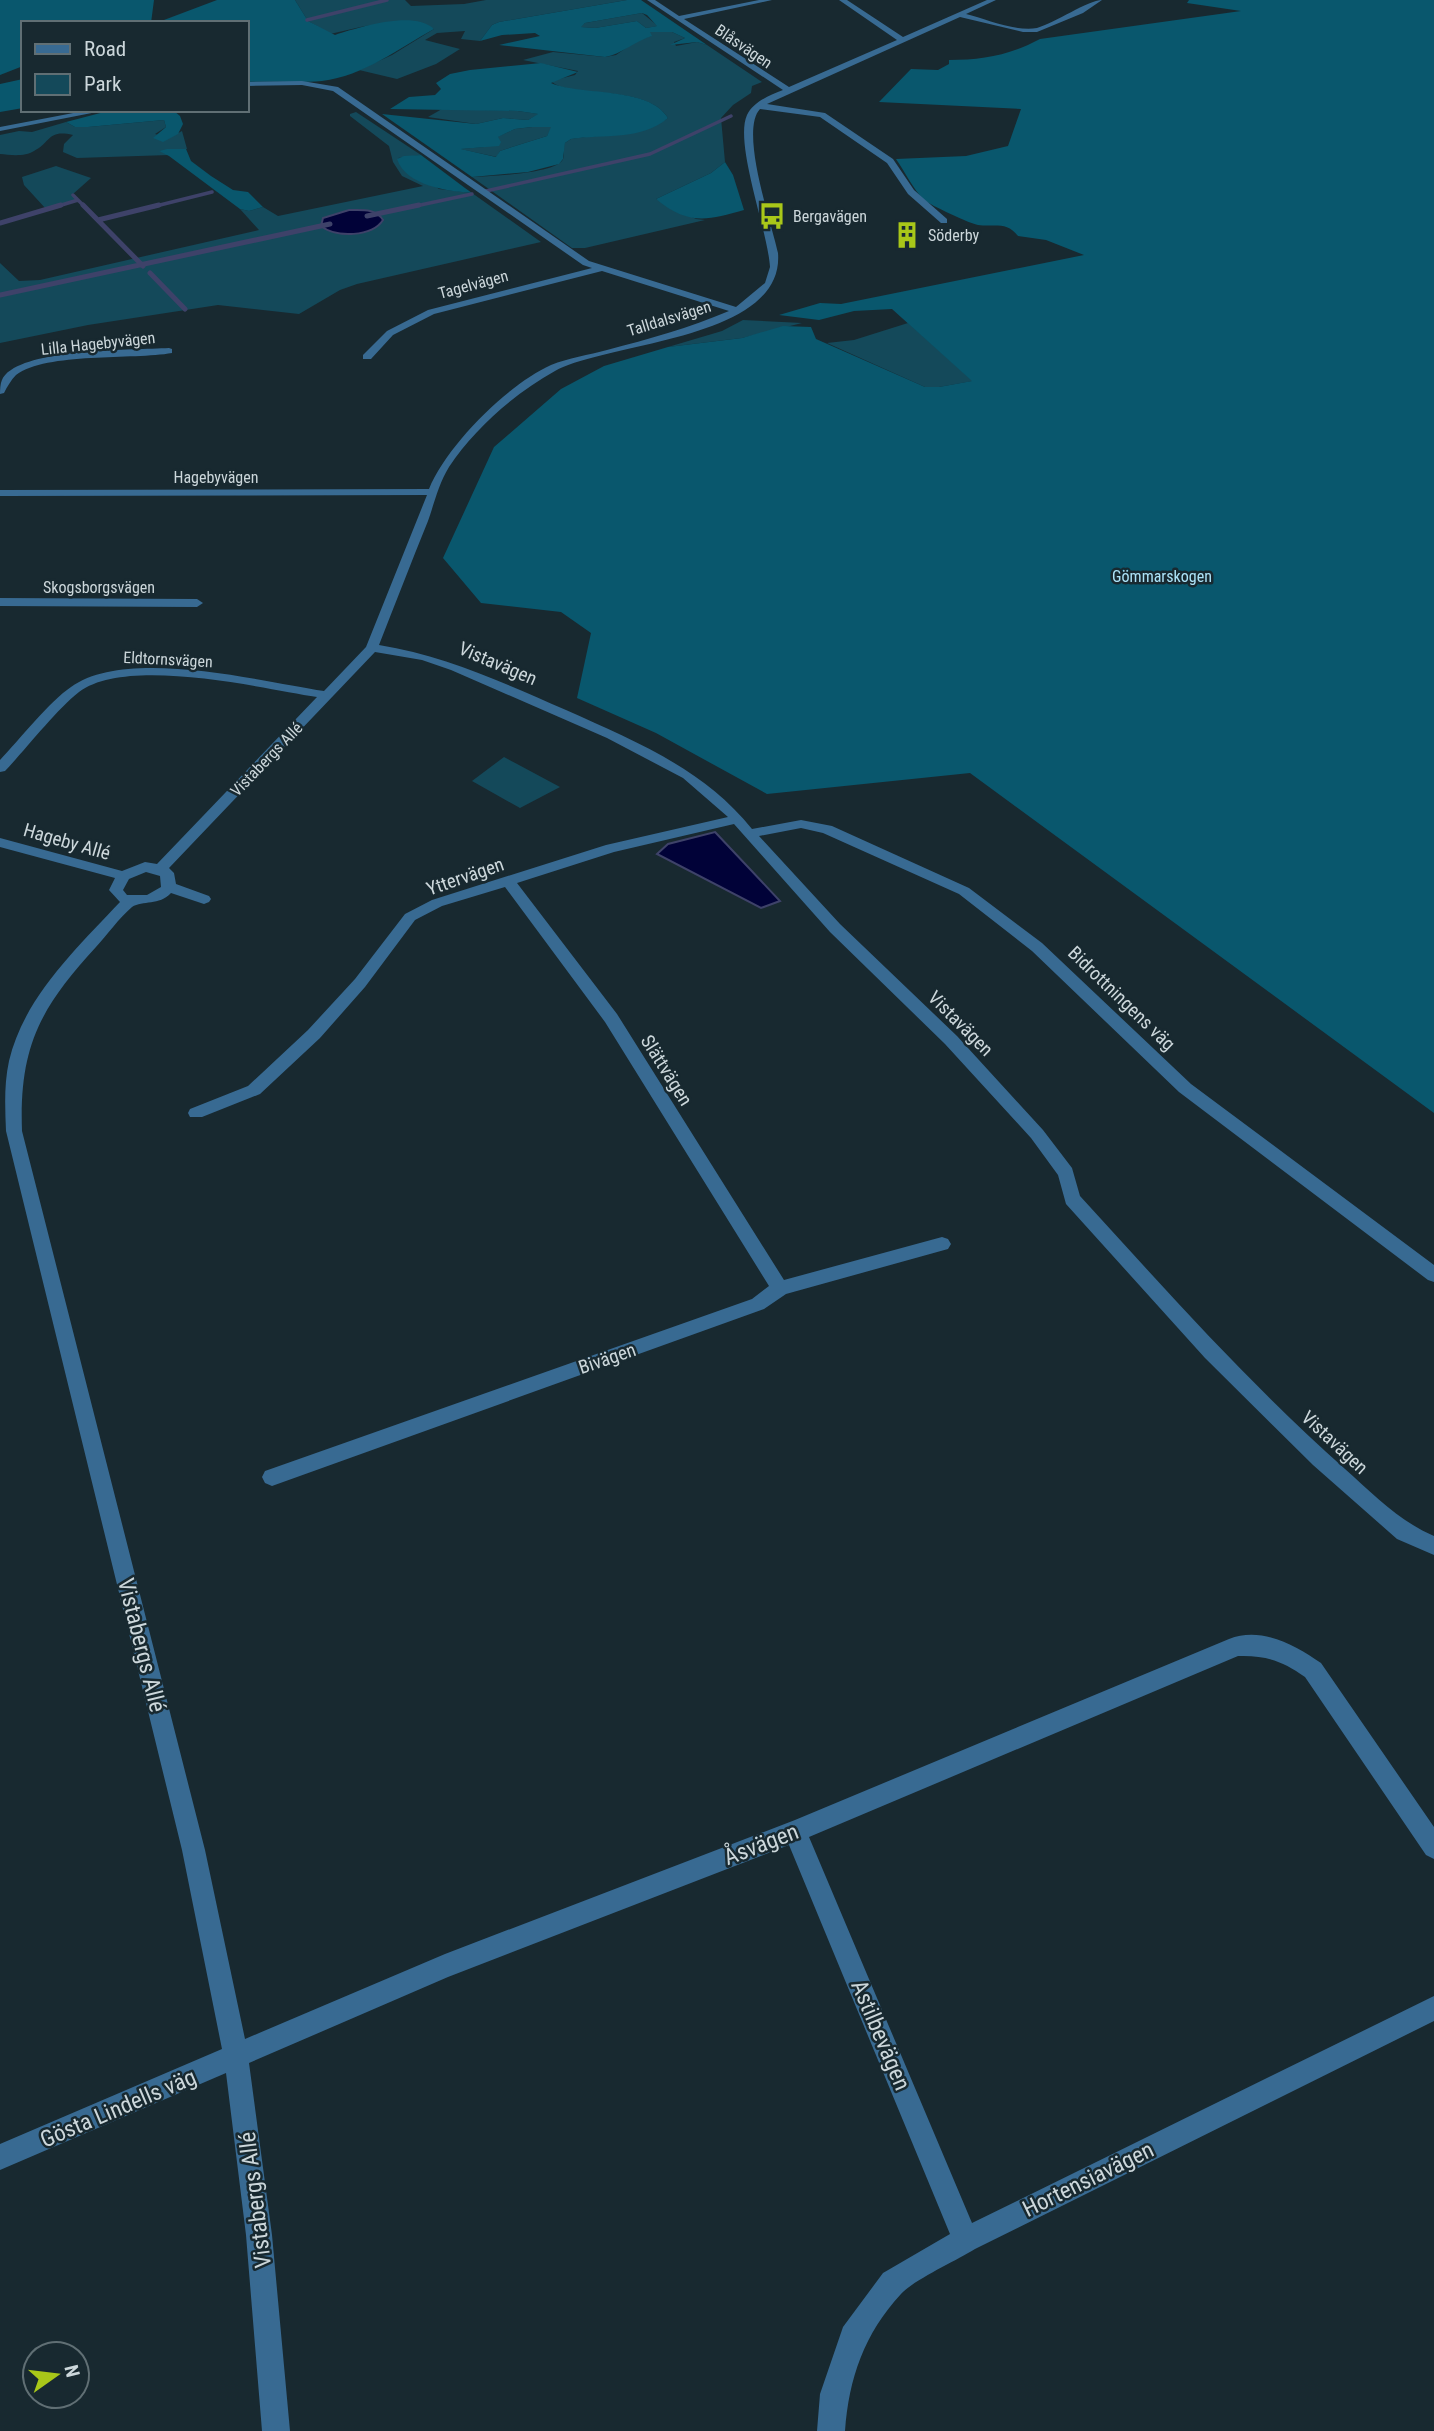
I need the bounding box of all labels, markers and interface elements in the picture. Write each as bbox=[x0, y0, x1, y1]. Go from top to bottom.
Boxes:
street label: Blåsvägen bbox=[712, 20, 776, 72]
legend bbox=[21, 21, 248, 112]
text: Road bbox=[84, 37, 126, 61]
text: Park bbox=[84, 72, 122, 96]
bus stop icon: Bergavägen bbox=[757, 201, 787, 231]
place label: Bergavägen bbox=[793, 207, 867, 226]
building icon: Söderby bbox=[892, 220, 922, 250]
place label: Söderby bbox=[928, 226, 979, 245]
street label: Tagelvägen bbox=[436, 266, 510, 303]
street label: Talldalsvägen bbox=[625, 297, 713, 340]
street label: Lilla Hagebyvägen bbox=[40, 328, 156, 359]
street label: Hagebyvägen bbox=[174, 468, 258, 487]
park label: Gömmarskogen bbox=[1112, 567, 1212, 586]
street label: Skogsborgsvägen bbox=[43, 578, 155, 597]
street label: Vistavägen bbox=[455, 637, 540, 690]
street label: Eldtornsvägen bbox=[123, 648, 213, 671]
street label: Vistabergs Allé bbox=[226, 718, 306, 800]
street label: Hageby Allé bbox=[21, 818, 113, 865]
street label: Yttervägen bbox=[423, 853, 507, 900]
street label: Bidrottningens väg bbox=[1063, 941, 1180, 1055]
street label: Vistavägen bbox=[923, 986, 998, 1061]
street label: Slättvägen bbox=[636, 1031, 697, 1110]
street label: Bivägen bbox=[575, 1338, 639, 1379]
street label: Vistavägen bbox=[1297, 1406, 1373, 1479]
street label: Vistabergs Allé bbox=[112, 1575, 171, 1715]
street label: Åsvägen bbox=[719, 1816, 802, 1871]
street label: Astilbevägen bbox=[845, 1976, 916, 2094]
street label: Gösta Lindells väg bbox=[36, 2063, 200, 2153]
street label: Vistabergs Allé bbox=[234, 2130, 277, 2270]
street label: Hortensiavägen bbox=[1018, 2136, 1158, 2223]
north arrow bbox=[21, 2340, 91, 2410]
text: N bbox=[59, 2363, 85, 2379]

